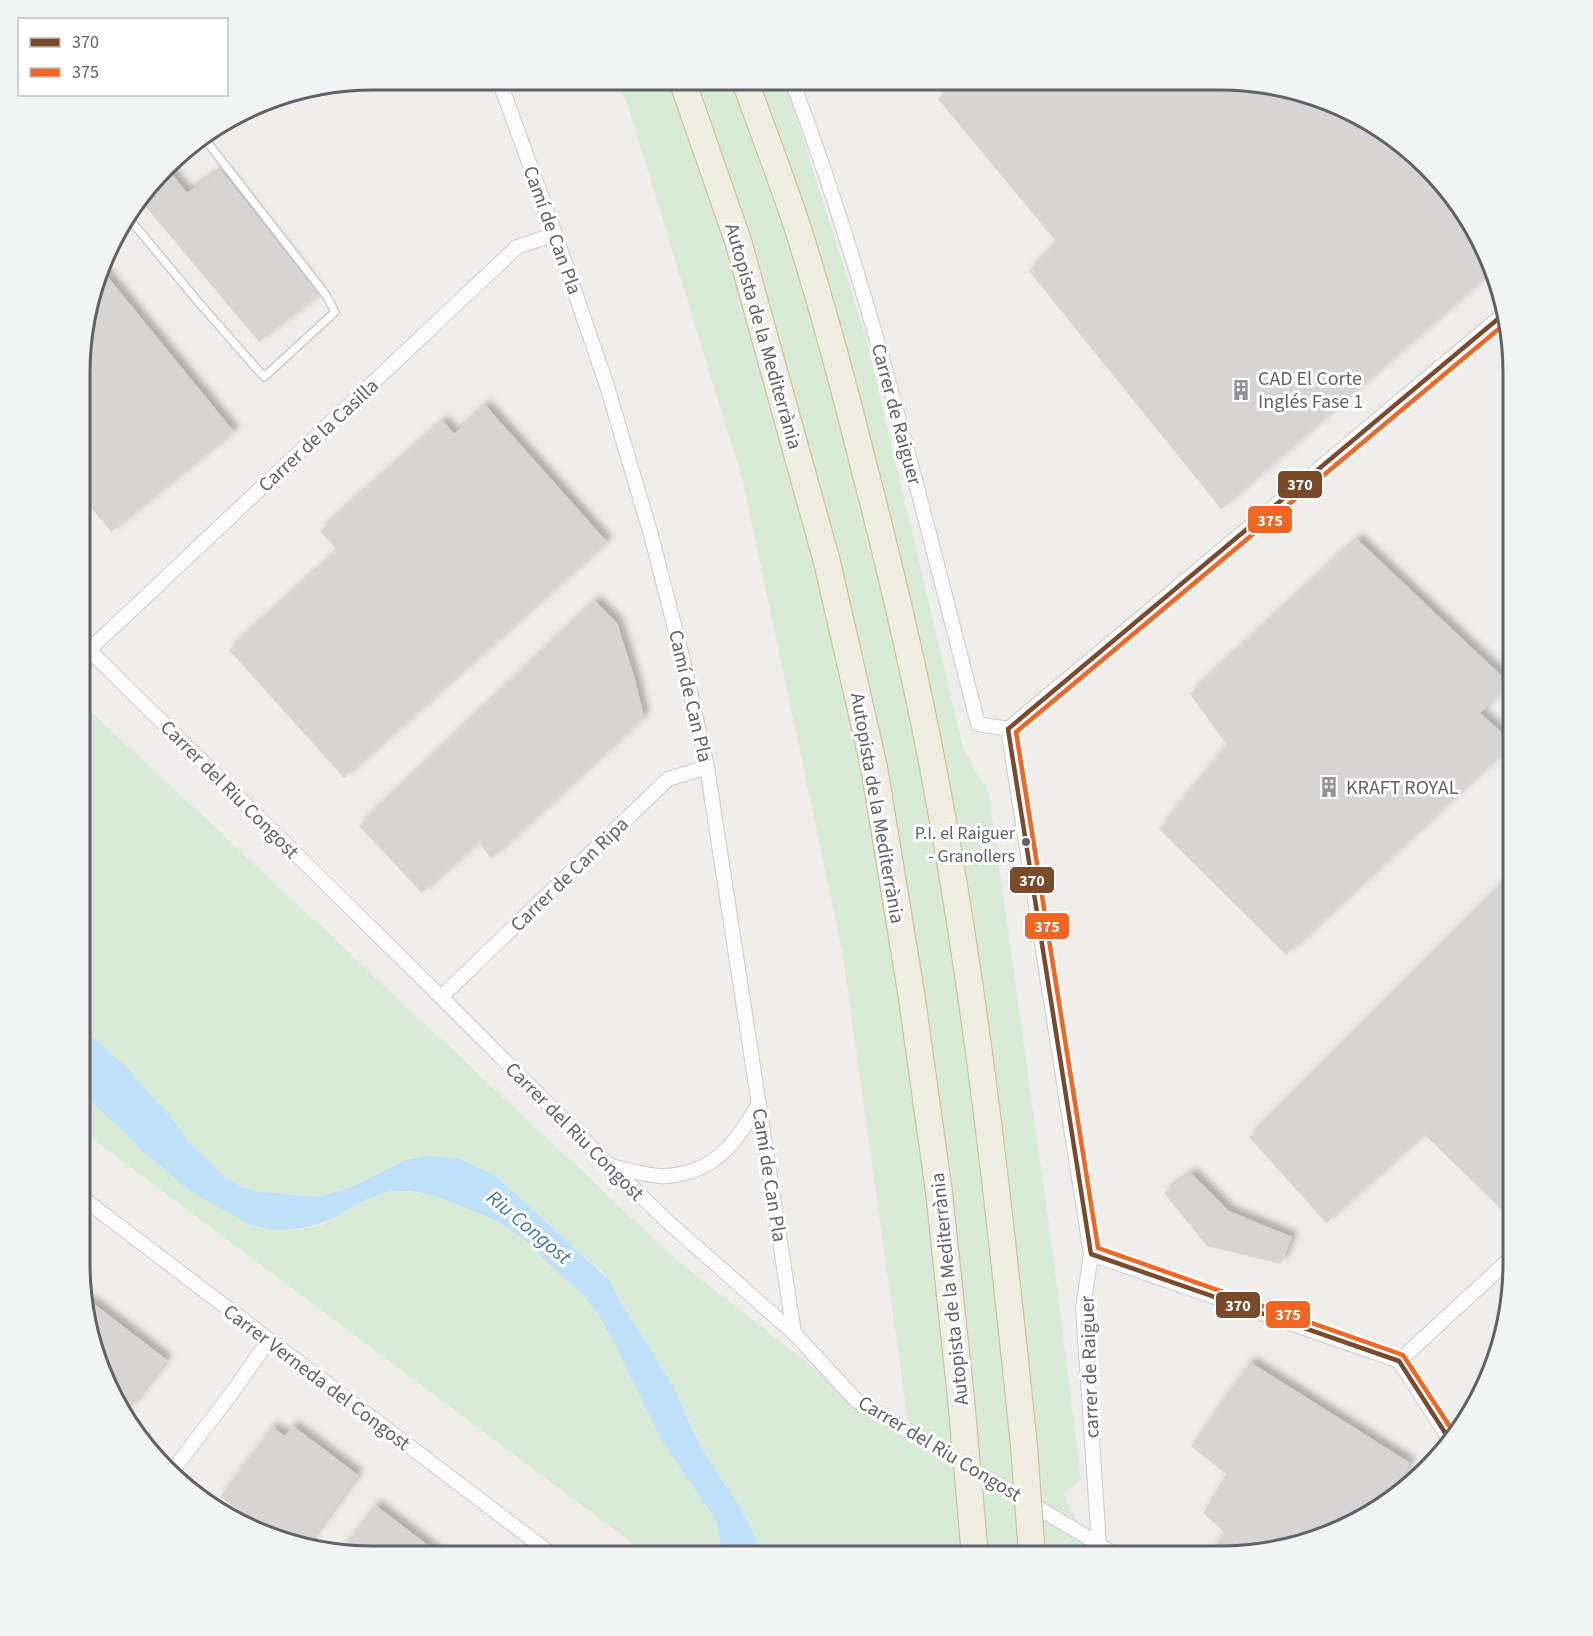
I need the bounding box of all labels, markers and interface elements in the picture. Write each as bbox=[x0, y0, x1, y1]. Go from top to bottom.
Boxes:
legend bbox=[18, 18, 228, 96]
text: 370 bbox=[72, 30, 99, 55]
text: 375 bbox=[72, 60, 99, 85]
street label: Camí de Can Pla bbox=[516, 162, 588, 299]
street label: Autopista de la Mediterrània bbox=[717, 220, 809, 453]
street label: Carrer de Raiguer bbox=[864, 341, 928, 488]
place label: CAD El Corte Inglés Fase 1 bbox=[1258, 365, 1363, 416]
street label: Carrer de la Casilla bbox=[252, 373, 385, 499]
building icon: CAD El Corte Inglés Fase 1 bbox=[1229, 378, 1253, 402]
line badge: 370 bbox=[1277, 470, 1323, 499]
text: 370 bbox=[1287, 474, 1313, 496]
line badge: 375 bbox=[1247, 505, 1293, 534]
text: 375 bbox=[1257, 510, 1283, 532]
street label: Camí de Can Pla bbox=[661, 627, 719, 765]
street label: Autopista de la Mediterrània bbox=[843, 691, 911, 926]
street label: Carrer del Riu Congost bbox=[154, 714, 305, 865]
place label: KRAFT ROYAL bbox=[1346, 774, 1459, 802]
building icon: KRAFT ROYAL bbox=[1317, 775, 1341, 799]
street label: Carrer de Can Ripa bbox=[504, 811, 635, 939]
place label: P.I. el Raiguer - Granollers bbox=[915, 821, 1016, 869]
marker: P.I. el Raiguer - Granollers bbox=[1020, 836, 1032, 848]
line badge: 370 bbox=[1009, 866, 1055, 894]
text: 370 bbox=[1019, 870, 1045, 892]
line badge: 375 bbox=[1024, 912, 1070, 940]
text: 375 bbox=[1034, 916, 1060, 938]
street label: Carrer del Riu Congost bbox=[499, 1056, 650, 1207]
street label: Camí de Can Pla bbox=[745, 1106, 793, 1244]
street label: Autopista de la Mediterrània bbox=[924, 1171, 976, 1407]
water label: Riu Congost bbox=[480, 1183, 579, 1272]
line badge: 370 bbox=[1215, 1291, 1261, 1319]
street label: carrer de Raiguer bbox=[1074, 1295, 1106, 1439]
text: 370 bbox=[1225, 1295, 1251, 1317]
street label: Carrer Verneda del Congost bbox=[217, 1298, 416, 1458]
line badge: 375 bbox=[1265, 1300, 1311, 1329]
text: 375 bbox=[1275, 1304, 1301, 1326]
street label: Carrer del Riu Congost bbox=[853, 1389, 1027, 1509]

